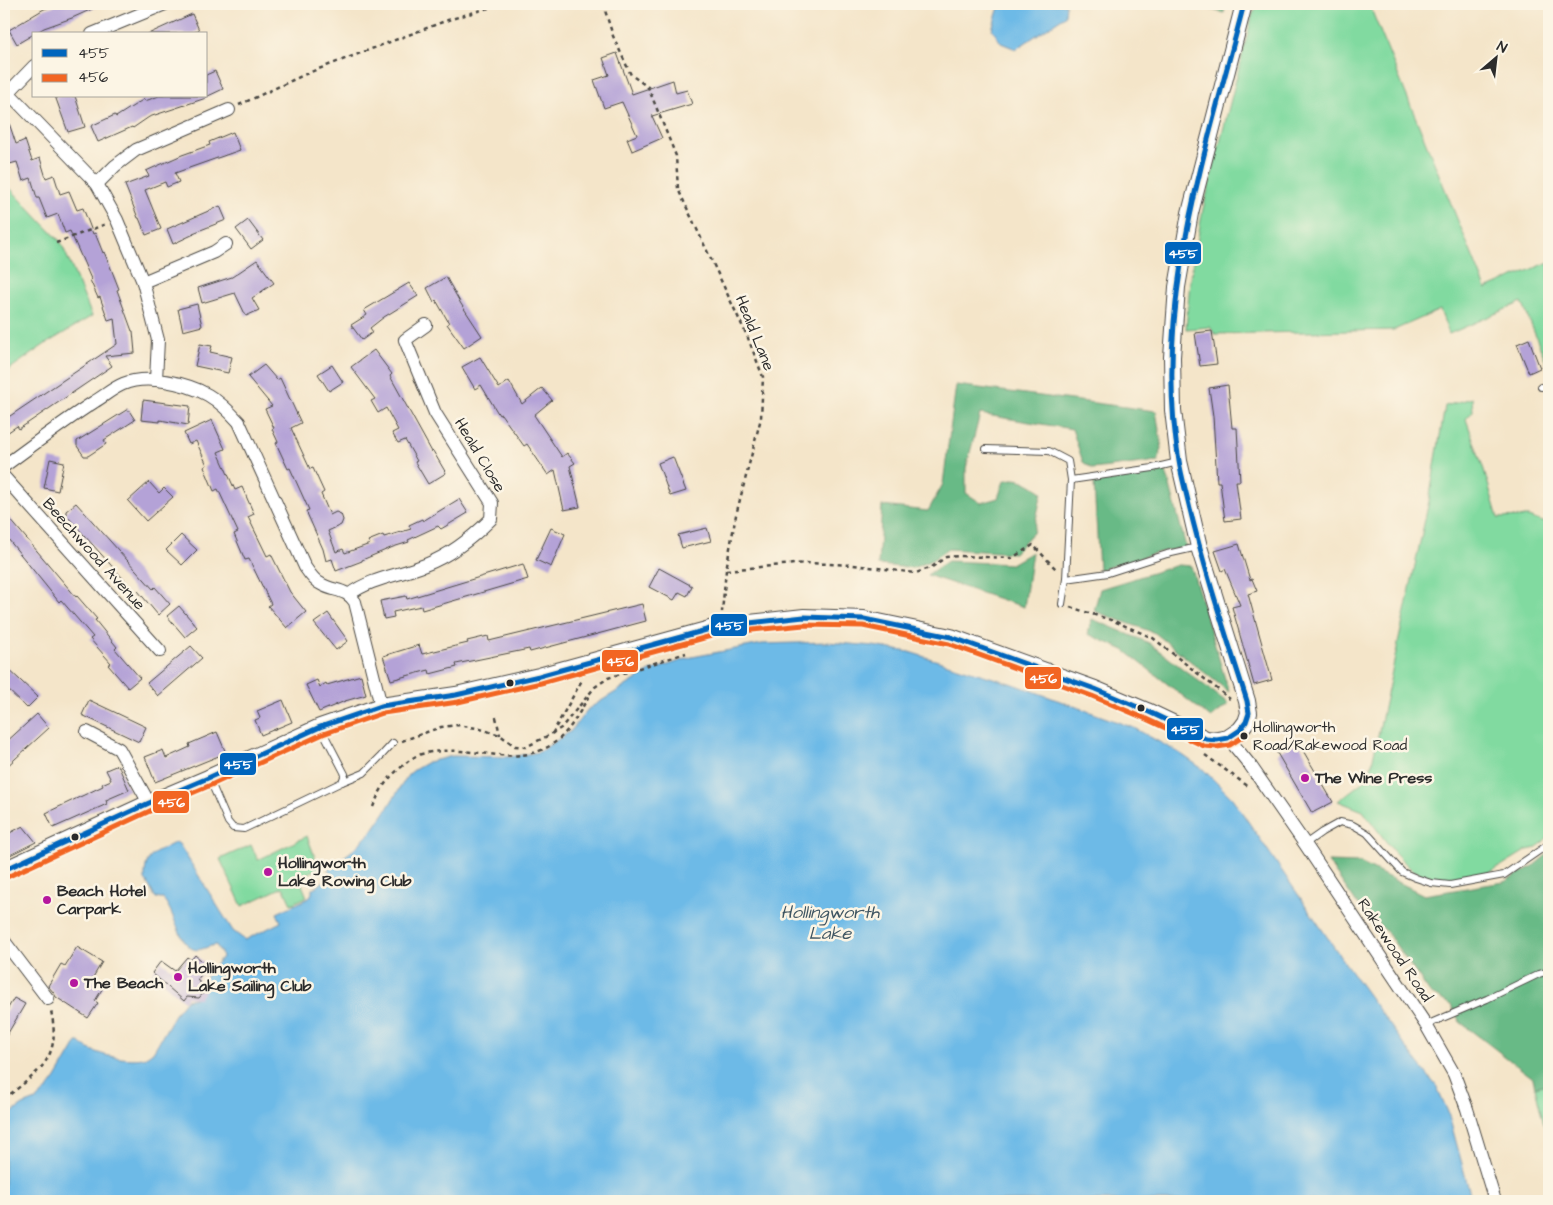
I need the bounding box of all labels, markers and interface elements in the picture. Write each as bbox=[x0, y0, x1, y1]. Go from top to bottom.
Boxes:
legend bbox=[32, 32, 208, 98]
north arrow bbox=[1470, 32, 1520, 82]
text: N bbox=[1493, 37, 1510, 58]
text: 455 bbox=[78, 43, 110, 64]
text: 456 bbox=[78, 67, 109, 88]
line badge: 455 bbox=[1164, 241, 1202, 265]
text: 455 bbox=[1168, 244, 1199, 264]
street label: Heald Lane bbox=[730, 292, 780, 374]
street label: Heald Close bbox=[449, 414, 511, 497]
street label: Beechwood Avenue bbox=[38, 493, 151, 615]
line badge: 455 bbox=[710, 613, 748, 637]
text: 455 bbox=[714, 616, 745, 636]
line badge: 456 bbox=[601, 649, 639, 673]
text: 456 bbox=[606, 652, 634, 672]
line badge: 456 bbox=[1024, 666, 1062, 690]
text: 456 bbox=[1029, 669, 1057, 689]
unlabelled marker bbox=[505, 678, 515, 688]
unlabelled marker bbox=[1136, 703, 1146, 713]
line badge: 455 bbox=[1166, 717, 1204, 741]
place label: Hollingworth Road/Rakewood Road bbox=[1253, 717, 1407, 756]
text: 455 bbox=[1170, 720, 1201, 740]
marker: Hollingworth Road/Rakewood Road bbox=[1239, 731, 1249, 741]
line badge: 455 bbox=[219, 752, 257, 776]
text: 455 bbox=[223, 755, 254, 775]
place label: The Wine Press bbox=[1314, 767, 1432, 789]
marker: The Wine Press bbox=[1299, 772, 1311, 784]
line badge: 456 bbox=[152, 790, 190, 814]
text: 456 bbox=[157, 793, 185, 813]
unlabelled marker bbox=[70, 832, 80, 842]
place label: Hollingworth Lake Rowing Club bbox=[278, 852, 412, 894]
marker: Hollingworth Lake Rowing Club bbox=[262, 866, 274, 878]
place label: Beach Hotel Carpark bbox=[57, 880, 146, 920]
marker: Beach Hotel Carpark bbox=[41, 894, 53, 906]
street label: Rakewood Road bbox=[1352, 894, 1438, 1006]
water label: Hollingworth Lake bbox=[781, 900, 880, 946]
place label: Hollingworth Lake Sailing Club bbox=[188, 957, 312, 999]
marker: Hollingworth Lake Sailing Club bbox=[172, 971, 184, 983]
place label: The Beach bbox=[83, 972, 164, 994]
marker: The Beach bbox=[68, 977, 80, 989]

